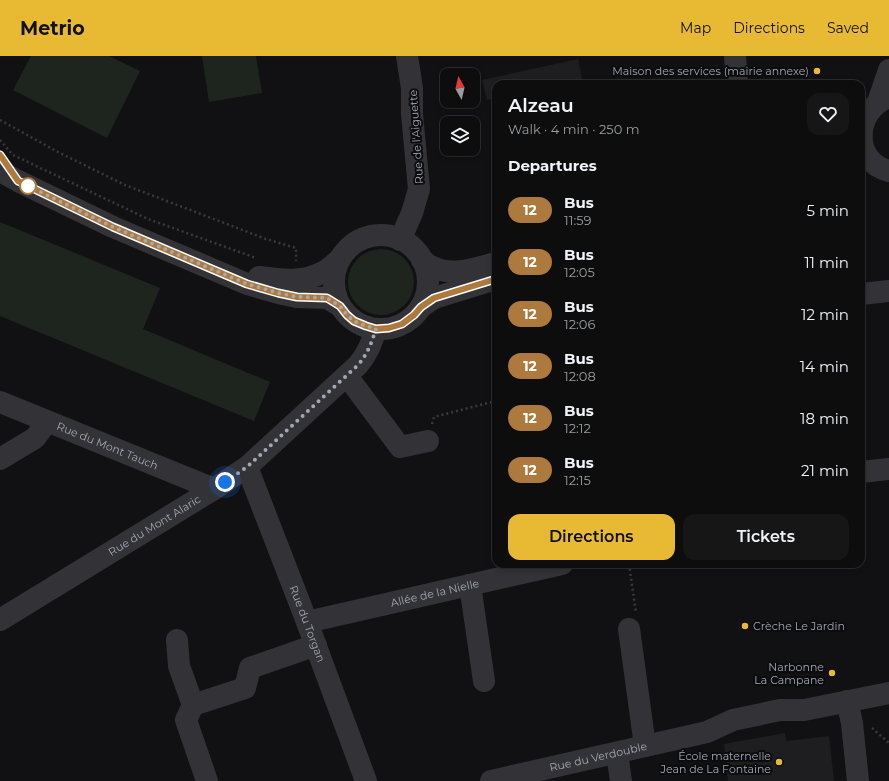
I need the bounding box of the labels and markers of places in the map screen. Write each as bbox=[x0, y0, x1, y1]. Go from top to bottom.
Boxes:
place label: Maison des services (mairie annexe) bbox=[612, 64, 809, 78]
marker: Maison des services (mairie annexe) bbox=[812, 66, 822, 76]
unlabelled marker bbox=[19, 177, 37, 195]
place label: Crèche Le Jardin bbox=[753, 619, 845, 633]
marker: Crèche Le Jardin bbox=[740, 621, 750, 631]
place label: Narbonne La Campane bbox=[754, 660, 824, 687]
marker: Narbonne La Campane bbox=[827, 668, 837, 678]
place label: École maternelle Jean de La Fontaine bbox=[659, 749, 771, 776]
marker: École maternelle Jean de La Fontaine bbox=[774, 757, 784, 767]

